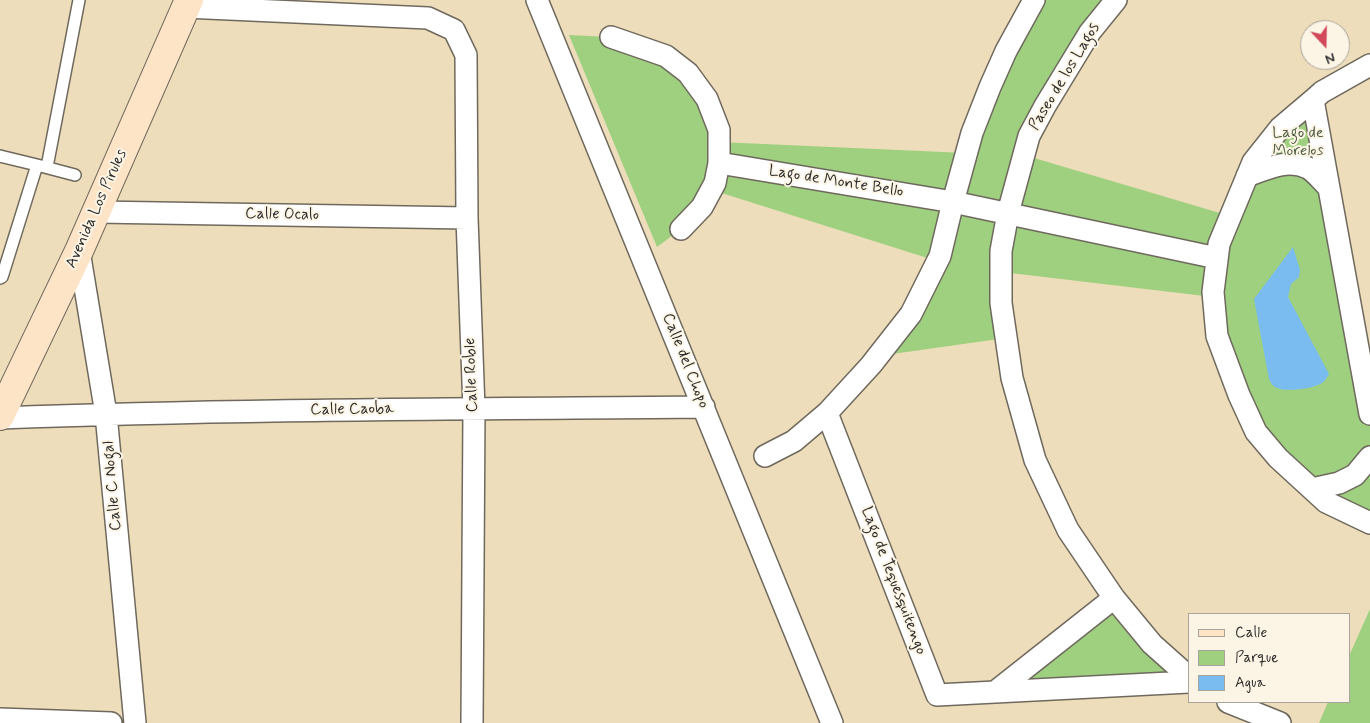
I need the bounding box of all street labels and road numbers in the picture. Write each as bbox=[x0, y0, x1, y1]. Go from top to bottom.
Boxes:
street label: Paseo de los Lagos bbox=[1025, 20, 1105, 134]
street label: Avenida Los Pirules bbox=[62, 146, 132, 272]
street label: Lago de Monte Bello bbox=[767, 162, 905, 202]
street label: Calle Ocalo bbox=[245, 205, 319, 225]
street label: Calle del Chopo bbox=[657, 311, 713, 411]
street label: Calle Roble bbox=[461, 337, 483, 413]
street label: Calle Caoba bbox=[310, 400, 394, 420]
street label: Calle C Nogal bbox=[100, 440, 126, 532]
street label: Lago de Tequesquitengo bbox=[856, 504, 930, 658]

